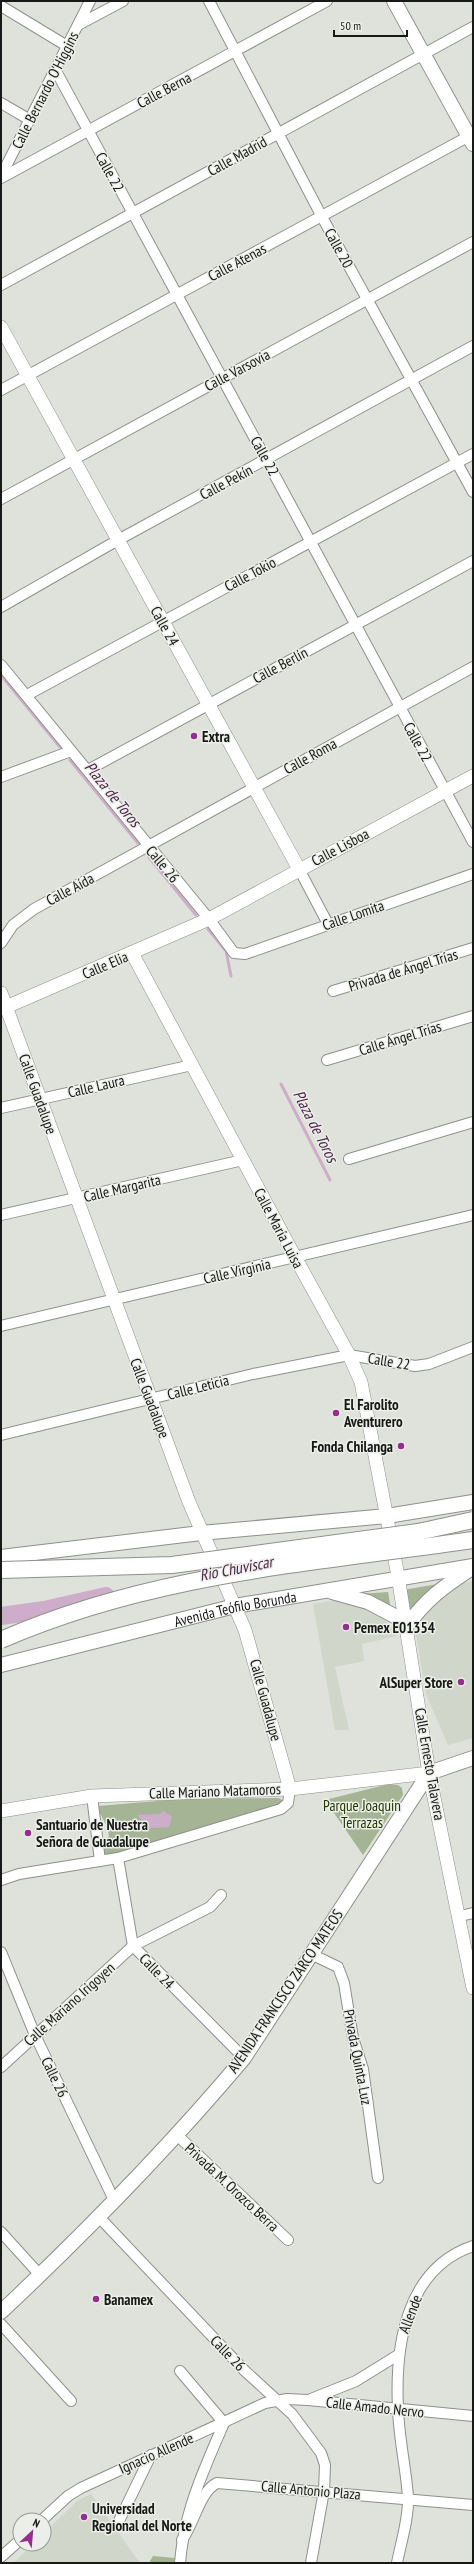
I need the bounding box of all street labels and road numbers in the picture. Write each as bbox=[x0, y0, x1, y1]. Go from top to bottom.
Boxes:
street label: Calle Bernardo O'Higgins bbox=[7, 28, 83, 152]
street label: Calle Berna bbox=[133, 68, 195, 112]
street label: Calle Madrid bbox=[204, 132, 270, 180]
street label: Calle 22 bbox=[91, 149, 129, 195]
street label: Calle 20 bbox=[320, 225, 358, 271]
street label: Calle Atenas bbox=[205, 239, 269, 285]
street label: Calle Varsovia bbox=[201, 345, 273, 395]
street label: Calle 22 bbox=[246, 433, 284, 479]
street label: Calle Pekín bbox=[196, 460, 256, 504]
street label: Calle Tokio bbox=[221, 552, 279, 596]
street label: Calle 24 bbox=[146, 603, 184, 649]
street label: Calle Berlín bbox=[249, 643, 311, 687]
street label: Calle 22 bbox=[399, 719, 437, 765]
street label: Calle Roma bbox=[280, 734, 340, 778]
street label: Calle Lisboa bbox=[308, 824, 372, 870]
street label: Calle 26 bbox=[142, 842, 184, 887]
street label: Calle Aída bbox=[43, 869, 97, 909]
street label: Calle Lomita bbox=[320, 896, 386, 934]
street label: Privada de Ángel Trías bbox=[346, 944, 460, 996]
street label: Calle Elia bbox=[79, 947, 131, 983]
street label: Calle Ángel Trías bbox=[357, 1016, 443, 1060]
street label: Calle Guadalupe bbox=[15, 1051, 61, 1137]
street label: Calle Laura bbox=[66, 1070, 126, 1102]
street label: Calle Margarita bbox=[82, 1170, 162, 1206]
street label: Calle María Luisa bbox=[250, 1185, 308, 1271]
street label: Calle Virginia bbox=[201, 1254, 273, 1288]
street label: Calle 22 bbox=[367, 1348, 411, 1374]
street label: Calle Guadalupe bbox=[126, 1355, 174, 1441]
street label: Calle Leticia bbox=[165, 1370, 231, 1404]
street label: Avenida Teófilo Borunda bbox=[172, 1586, 298, 1631]
street label: Calle Guadalupe bbox=[246, 1657, 286, 1743]
street label: Calle Ernesto Talavera bbox=[411, 1706, 449, 1822]
street label: Calle Mariano Matamoros bbox=[149, 1779, 281, 1803]
street label: AVENIDA FRANCISCO ZARCO MATEOS bbox=[223, 1906, 347, 2076]
street label: Calle 24 bbox=[135, 1949, 179, 1993]
street label: Calle Mariano Irigoyen bbox=[19, 1958, 119, 2050]
street label: Privada Quinta Luz bbox=[339, 2008, 377, 2106]
street label: Calle 26 bbox=[37, 2054, 73, 2101]
street label: Privada M. Orozco Berra bbox=[181, 2139, 283, 2235]
street label: Allende bbox=[394, 2292, 426, 2336]
street label: Calle 26 bbox=[206, 2331, 250, 2375]
street label: Calle Amado Nervo bbox=[325, 2392, 425, 2422]
street label: Ignacio Allende bbox=[116, 2428, 196, 2478]
street label: Calle Antonio Plaza bbox=[260, 2476, 362, 2504]

